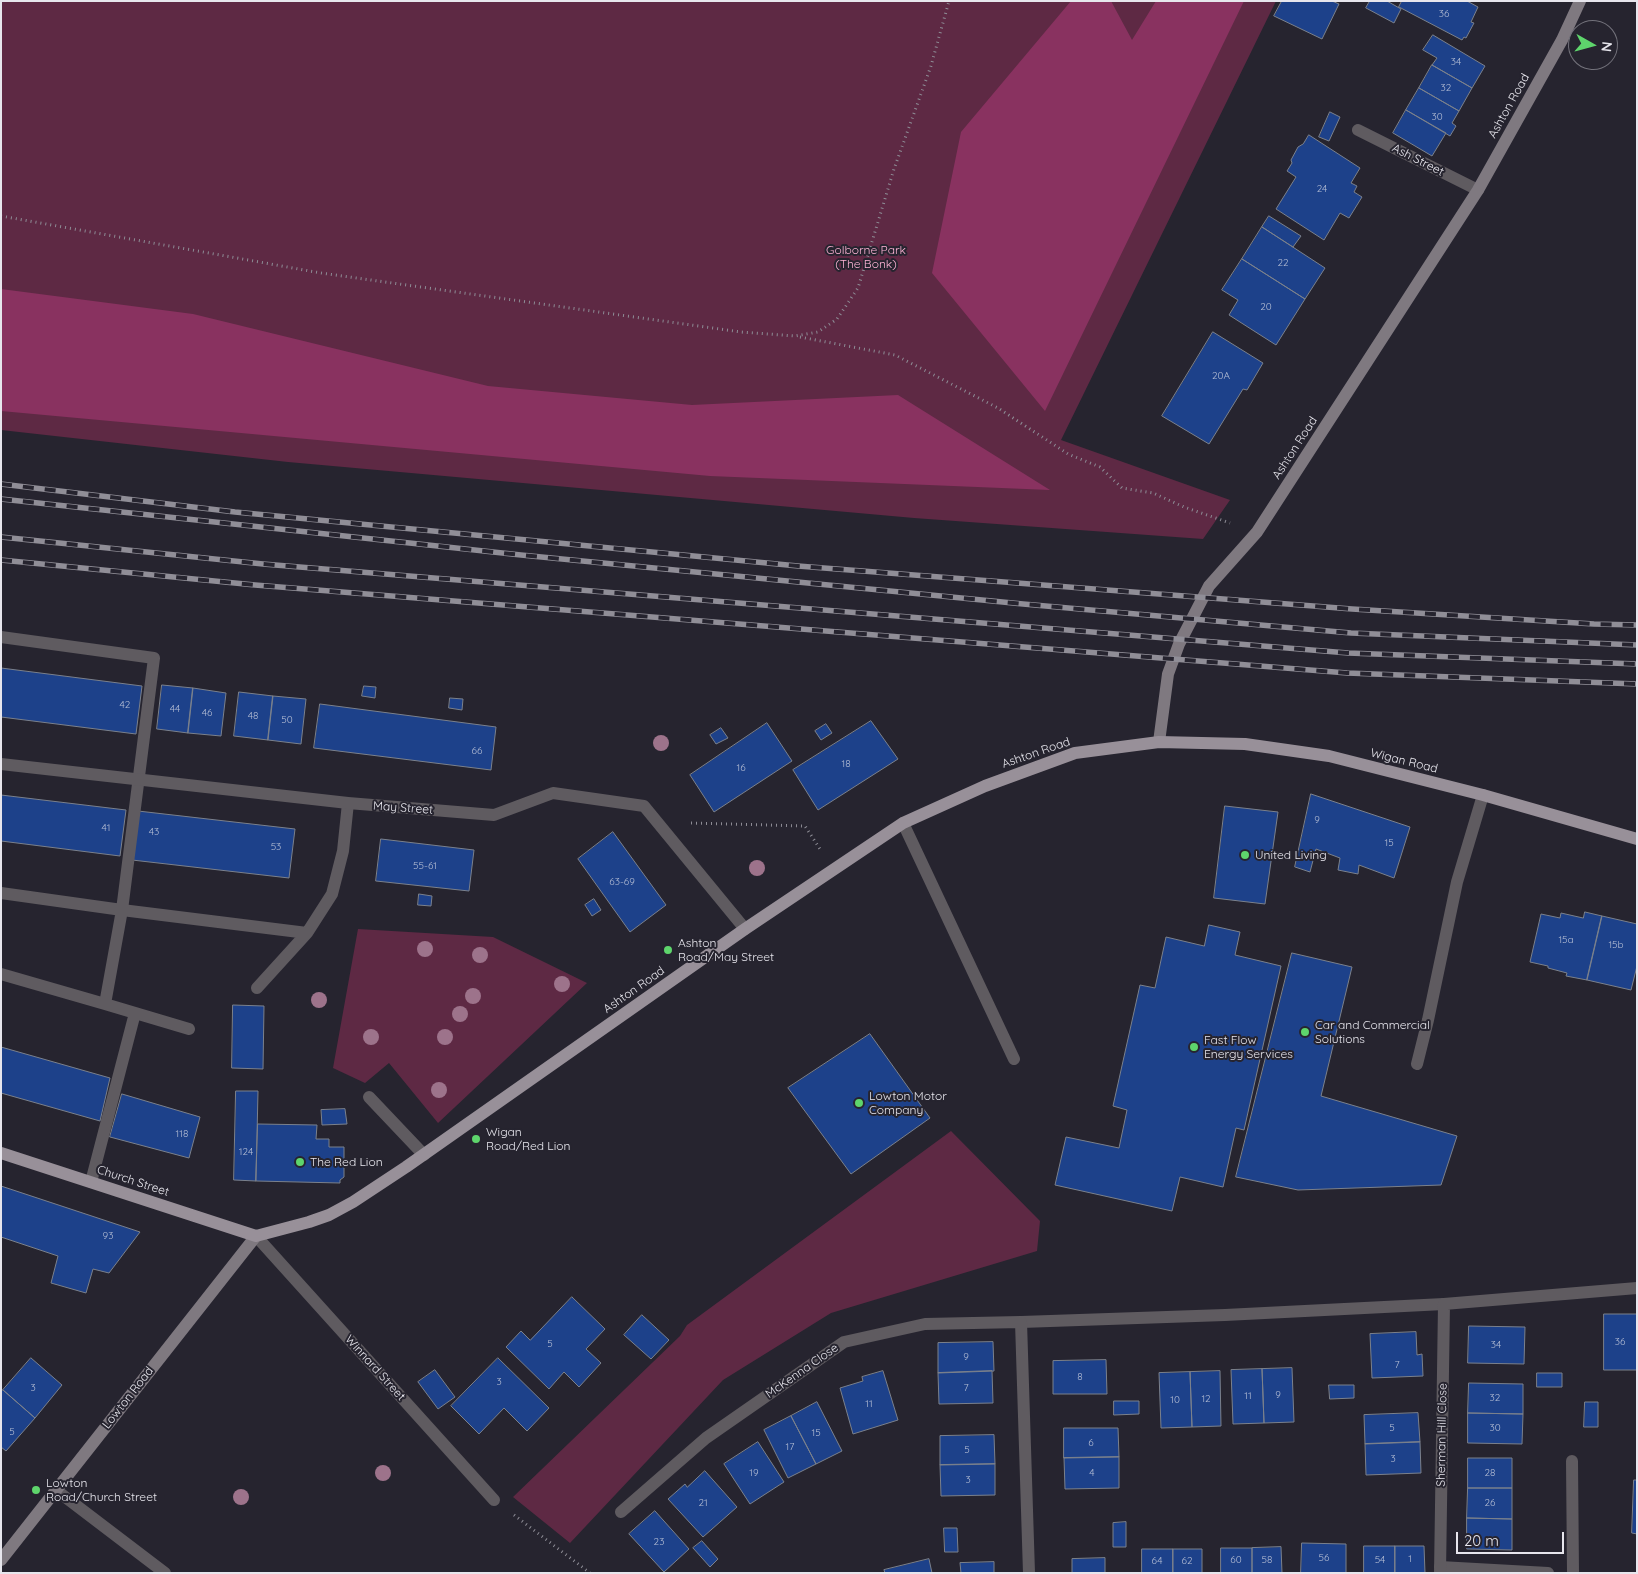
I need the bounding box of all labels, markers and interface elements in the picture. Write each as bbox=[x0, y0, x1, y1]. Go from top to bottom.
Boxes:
house number: 36 bbox=[1439, 8, 1449, 20]
north arrow bbox=[1568, 20, 1618, 70]
text: N bbox=[1597, 40, 1616, 53]
house number: 34 bbox=[1451, 56, 1461, 68]
street label: Ashton Road bbox=[1485, 71, 1533, 141]
house number: 32 bbox=[1441, 82, 1451, 94]
house number: 30 bbox=[1431, 111, 1443, 123]
street label: Ash Street bbox=[1390, 141, 1446, 179]
house number: 24 bbox=[1317, 183, 1327, 195]
park label: Golborne Park (The Bonk) bbox=[826, 243, 906, 271]
house number: 22 bbox=[1277, 257, 1289, 269]
house number: 20 bbox=[1260, 301, 1272, 313]
house number: 20A bbox=[1212, 370, 1230, 382]
street label: Ashton Road bbox=[1270, 414, 1320, 482]
house number: 42 bbox=[120, 699, 130, 711]
house number: 44 bbox=[170, 703, 180, 715]
house number: 46 bbox=[202, 707, 212, 719]
house number: 48 bbox=[248, 710, 258, 722]
house number: 50 bbox=[281, 714, 293, 726]
street label: Ashton Road bbox=[1000, 735, 1072, 771]
house number: 66 bbox=[472, 745, 482, 757]
street label: Wigan Road bbox=[1369, 746, 1439, 776]
house number: 18 bbox=[841, 758, 851, 770]
house number: 16 bbox=[736, 762, 746, 774]
street label: May Street bbox=[373, 799, 433, 817]
house number: 9 bbox=[1314, 814, 1320, 826]
house number: 41 bbox=[102, 822, 110, 834]
house number: 43 bbox=[149, 826, 159, 838]
house number: 15 bbox=[1384, 837, 1394, 849]
house number: 53 bbox=[271, 841, 281, 853]
place label: United Living bbox=[1255, 848, 1327, 862]
marker: United Living bbox=[1239, 849, 1251, 861]
house number: 55-61 bbox=[413, 860, 437, 872]
house number: 63-69 bbox=[609, 876, 635, 888]
house number: 15a bbox=[1558, 934, 1574, 946]
place label: Ashton Road/May Street bbox=[678, 936, 774, 964]
house number: 15b bbox=[1608, 939, 1624, 951]
marker: Ashton Road/May Street bbox=[662, 944, 674, 956]
street label: Ashton Road bbox=[601, 964, 667, 1016]
place label: Car and Commercial Solutions bbox=[1315, 1018, 1430, 1046]
marker: Car and Commercial Solutions bbox=[1299, 1026, 1311, 1038]
place label: Fast Flow Energy Services bbox=[1204, 1033, 1293, 1061]
marker: Fast Flow Energy Services bbox=[1188, 1041, 1200, 1053]
place label: Lowton Motor Company bbox=[869, 1089, 947, 1117]
marker: Lowton Motor Company bbox=[853, 1097, 865, 1109]
place label: Wigan Road/Red Lion bbox=[486, 1125, 570, 1153]
house number: 118 bbox=[176, 1128, 188, 1140]
marker: Wigan Road/Red Lion bbox=[470, 1133, 482, 1145]
house number: 124 bbox=[239, 1146, 253, 1158]
place label: The Red Lion bbox=[310, 1155, 383, 1169]
marker: The Red Lion bbox=[294, 1156, 306, 1168]
street label: Church Street bbox=[95, 1163, 171, 1199]
house number: 93 bbox=[103, 1230, 113, 1242]
street label: Winnard Street bbox=[342, 1332, 408, 1404]
house number: 36 bbox=[1615, 1336, 1625, 1348]
house number: 5 bbox=[547, 1338, 553, 1350]
house number: 34 bbox=[1491, 1339, 1501, 1351]
street label: McKenna Close bbox=[763, 1341, 841, 1401]
house number: 9 bbox=[963, 1351, 969, 1363]
house number: 7 bbox=[1394, 1359, 1400, 1371]
street label: Lowton Road bbox=[99, 1364, 157, 1432]
house number: 8 bbox=[1077, 1371, 1083, 1383]
house number: 3 bbox=[496, 1376, 502, 1388]
house number: 3 bbox=[30, 1382, 36, 1394]
house number: 7 bbox=[963, 1382, 969, 1394]
street label: Sherman Hill Close bbox=[1434, 1383, 1450, 1487]
house number: 9 bbox=[1275, 1389, 1281, 1401]
house number: 11 bbox=[1244, 1390, 1252, 1402]
house number: 32 bbox=[1490, 1392, 1500, 1404]
house number: 12 bbox=[1201, 1393, 1211, 1405]
house number: 10 bbox=[1170, 1394, 1180, 1406]
house number: 11 bbox=[865, 1398, 873, 1410]
house number: 5 bbox=[1389, 1422, 1395, 1434]
house number: 30 bbox=[1489, 1422, 1501, 1434]
house number: 5 bbox=[9, 1426, 15, 1438]
house number: 15 bbox=[811, 1427, 821, 1439]
house number: 6 bbox=[1088, 1437, 1094, 1449]
house number: 17 bbox=[786, 1441, 794, 1453]
house number: 5 bbox=[964, 1444, 970, 1456]
house number: 3 bbox=[1390, 1453, 1396, 1465]
house number: 19 bbox=[749, 1467, 759, 1479]
house number: 4 bbox=[1089, 1467, 1095, 1479]
house number: 28 bbox=[1485, 1467, 1495, 1479]
house number: 3 bbox=[965, 1474, 971, 1486]
place label: Lowton Road/Church Street bbox=[46, 1476, 157, 1504]
marker: Lowton Road/Church Street bbox=[30, 1484, 42, 1496]
house number: 21 bbox=[698, 1497, 708, 1509]
house number: 26 bbox=[1485, 1497, 1495, 1509]
scale bar bbox=[1458, 1522, 1566, 1554]
text: 20 m bbox=[1464, 1531, 1499, 1550]
house number: 23 bbox=[654, 1536, 664, 1548]
house number: 56 bbox=[1319, 1552, 1329, 1564]
house number: 1 bbox=[1408, 1553, 1412, 1565]
house number: 60 bbox=[1230, 1554, 1242, 1566]
house number: 58 bbox=[1262, 1554, 1272, 1566]
house number: 54 bbox=[1375, 1554, 1385, 1566]
house number: 64 bbox=[1152, 1555, 1162, 1567]
house number: 62 bbox=[1182, 1555, 1192, 1567]

